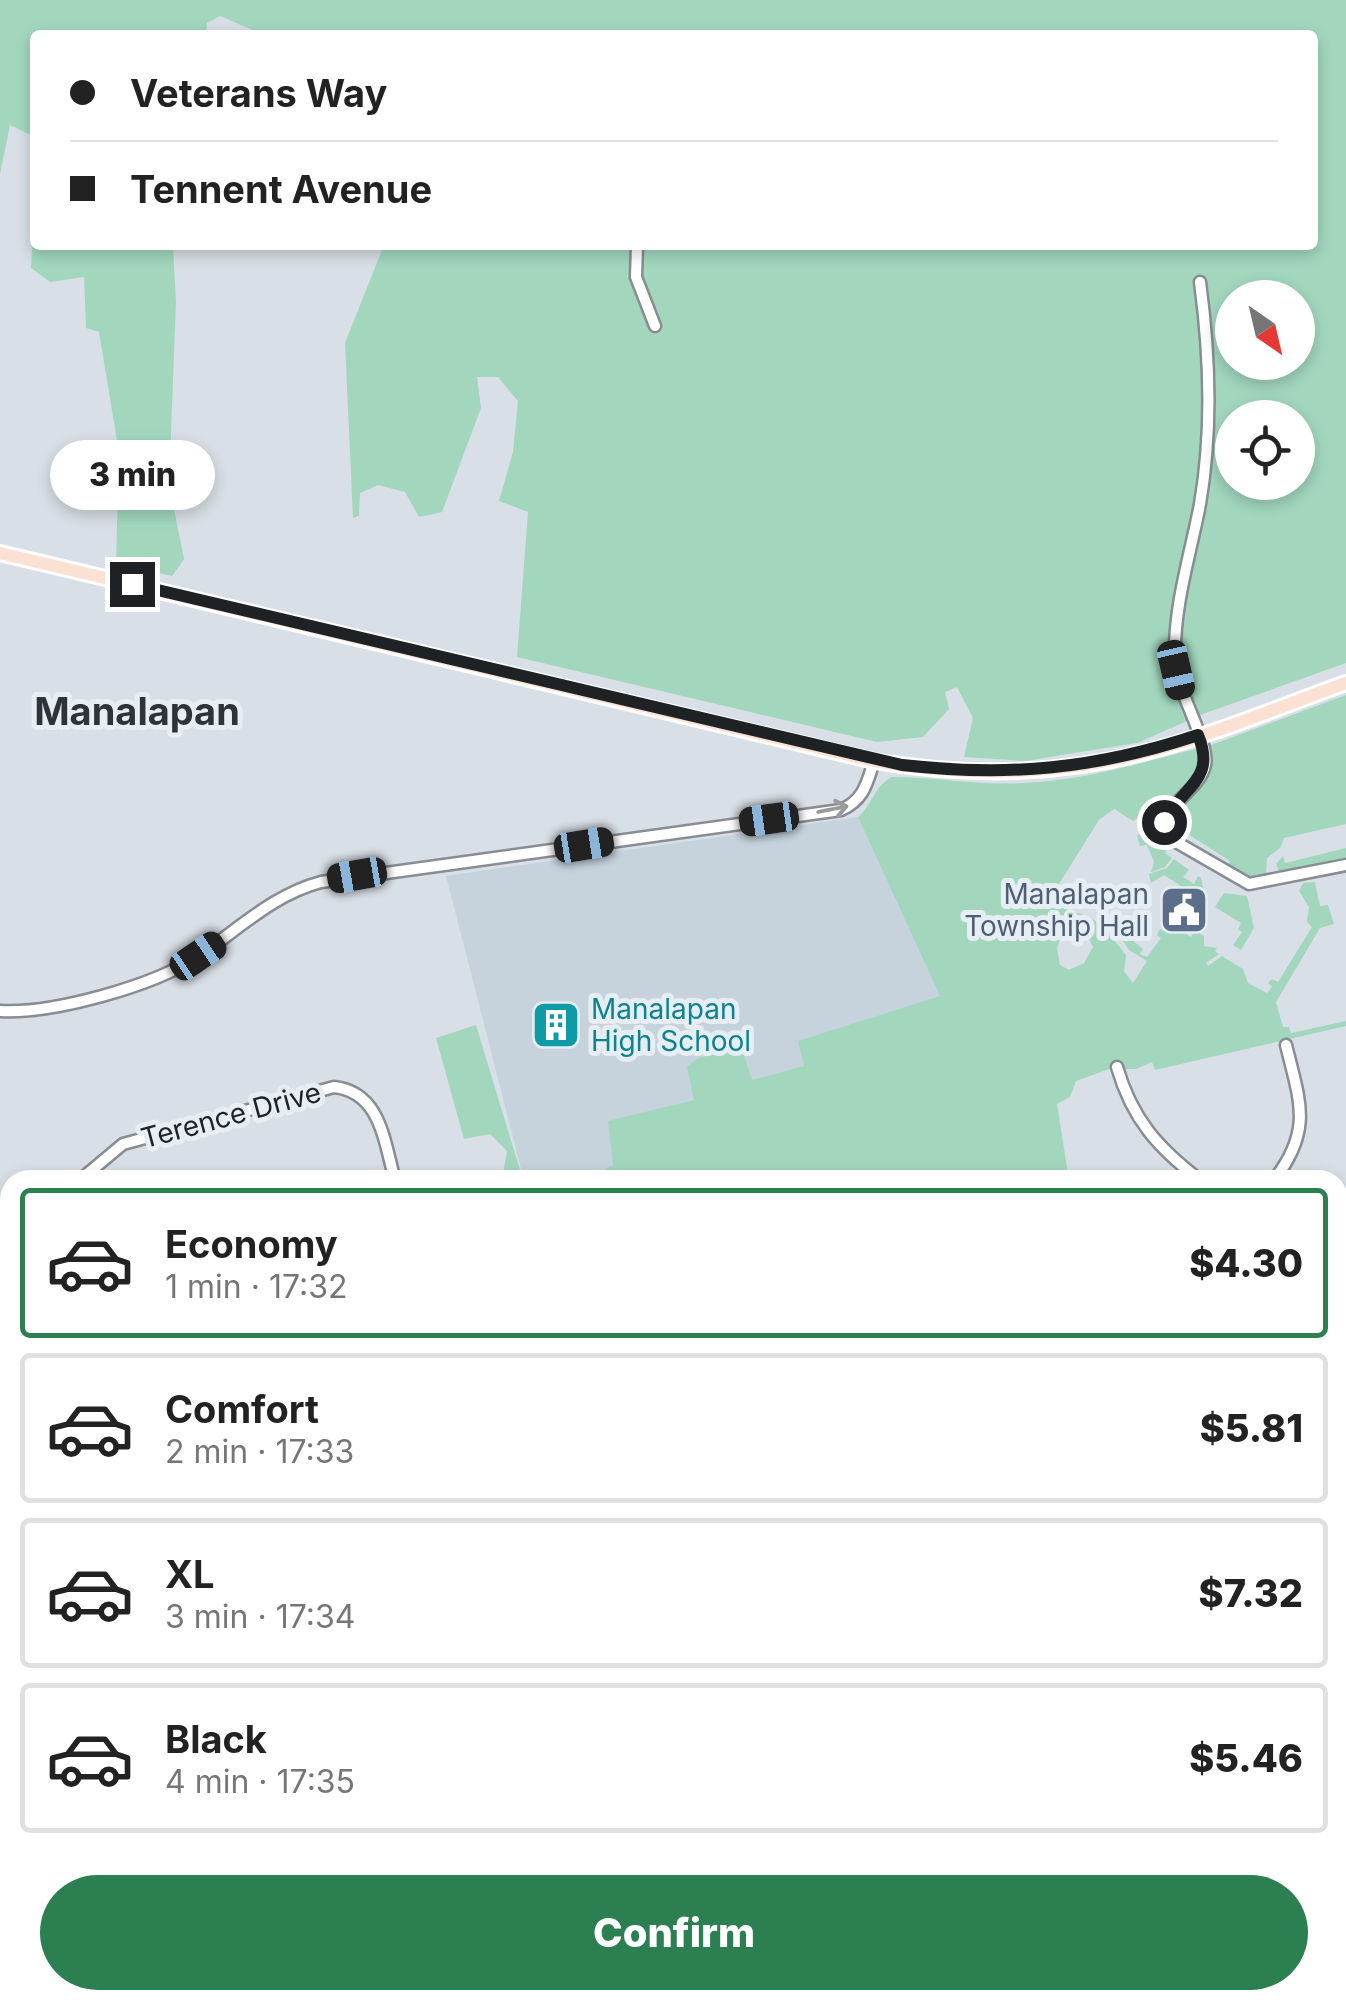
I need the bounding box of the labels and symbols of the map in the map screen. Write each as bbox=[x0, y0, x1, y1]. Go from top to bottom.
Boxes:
north arrow bbox=[1215, 280, 1315, 380]
callout: 3 min bbox=[49, 439, 214, 509]
route end bbox=[110, 562, 155, 607]
car bbox=[1155, 637, 1197, 703]
district label: Manalapan bbox=[34, 688, 240, 734]
one-way arrow bbox=[816, 799, 848, 818]
car bbox=[737, 800, 801, 838]
route start bbox=[1142, 800, 1187, 845]
car bbox=[552, 825, 616, 865]
car bbox=[325, 855, 389, 895]
place label: Manalapan Township Hall bbox=[964, 877, 1149, 943]
public building icon: Manalapan Township Hall bbox=[1158, 884, 1210, 936]
car bbox=[165, 927, 231, 985]
place label: Manalapan High School bbox=[591, 992, 751, 1058]
building icon: Manalapan High School bbox=[530, 999, 582, 1051]
street label: Terence Drive bbox=[137, 1075, 325, 1155]

